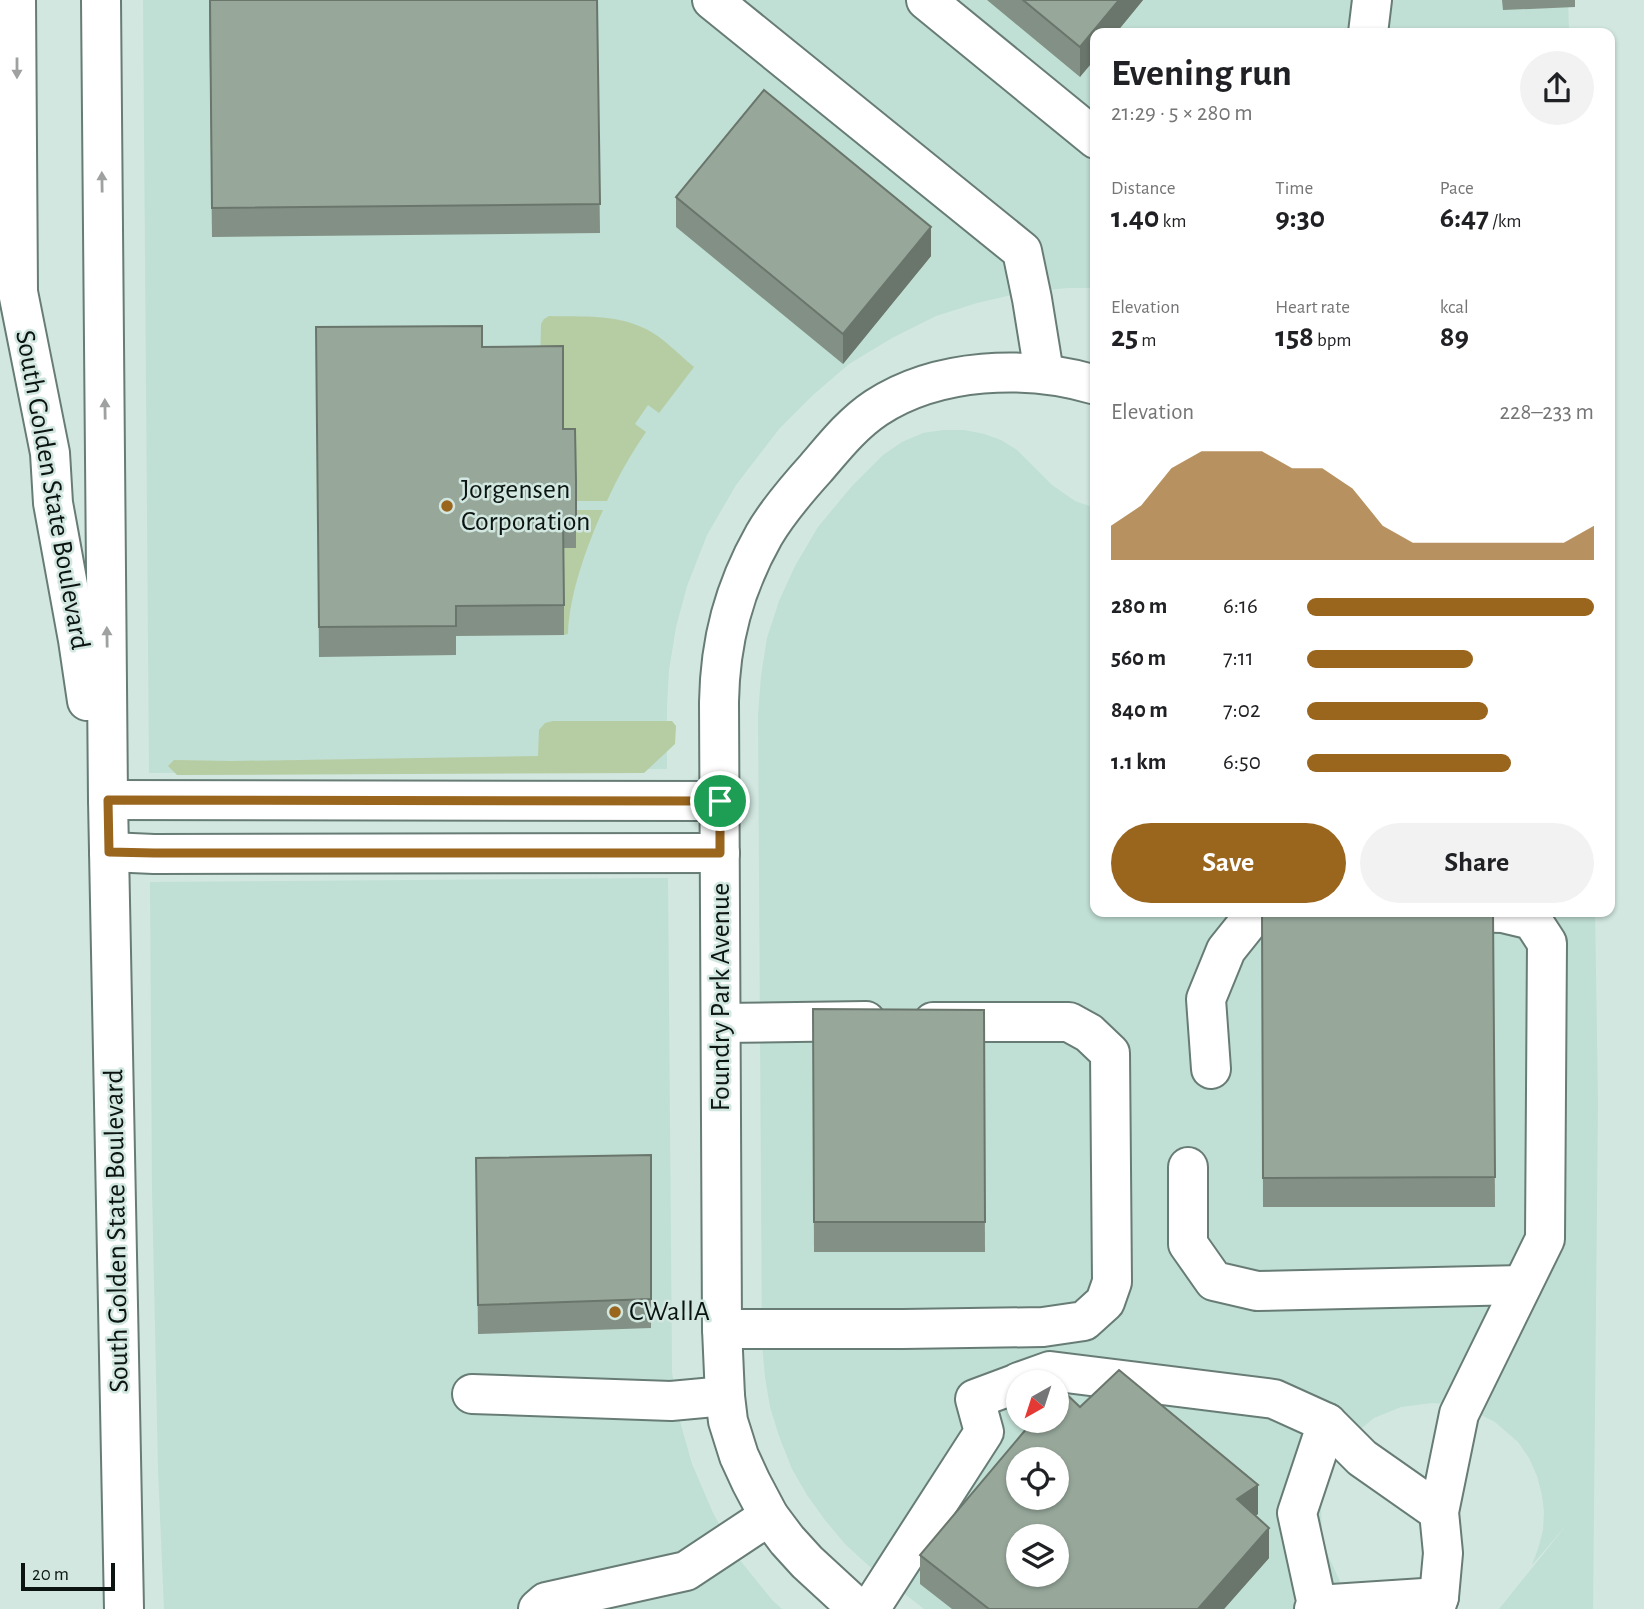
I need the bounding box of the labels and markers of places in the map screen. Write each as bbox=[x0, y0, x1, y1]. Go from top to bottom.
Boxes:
place label: Jorgensen Corporation bbox=[461, 476, 591, 536]
marker: Jorgensen Corporation bbox=[439, 498, 455, 514]
pin bbox=[690, 771, 750, 831]
place label: CWallA bbox=[629, 1298, 710, 1326]
marker: CWallA bbox=[607, 1304, 623, 1320]

